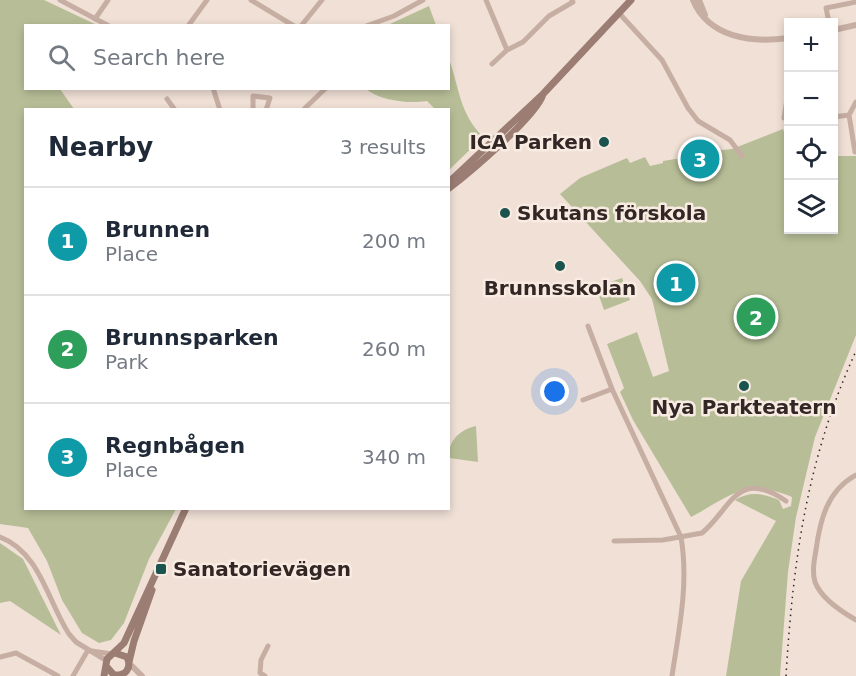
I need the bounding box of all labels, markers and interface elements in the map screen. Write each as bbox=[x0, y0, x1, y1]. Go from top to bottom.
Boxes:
map controls bbox=[784, 18, 838, 234]
button: + bbox=[784, 18, 838, 72]
search box bbox=[24, 24, 450, 90]
icon: search bbox=[45, 41, 78, 74]
text: Search here bbox=[93, 45, 225, 70]
button: − bbox=[784, 72, 838, 126]
button: locate bbox=[784, 126, 838, 180]
place label: ICA Parken bbox=[469, 130, 592, 154]
text: Nearby bbox=[48, 132, 153, 162]
text: 3 results bbox=[340, 135, 426, 159]
marker: ICA Parken bbox=[597, 135, 611, 149]
pin: 3 bbox=[680, 136, 720, 182]
button: layers bbox=[784, 180, 838, 234]
place label: Skutans förskola bbox=[517, 201, 706, 225]
marker: Skutans förskola bbox=[498, 206, 512, 220]
text: Brunnen bbox=[105, 217, 210, 242]
text: 1 bbox=[61, 229, 74, 253]
text: 200 m bbox=[362, 229, 426, 253]
text: Place bbox=[105, 242, 158, 266]
marker: Brunnsskolan bbox=[553, 259, 567, 273]
pin: 1 bbox=[656, 260, 696, 306]
place label: Brunnsskolan bbox=[484, 276, 636, 300]
pin: 2 bbox=[736, 294, 776, 340]
text: Brunnsparken bbox=[105, 325, 279, 350]
text: 2 bbox=[61, 337, 74, 361]
text: 260 m bbox=[362, 337, 426, 361]
text: Park bbox=[105, 350, 148, 374]
your location bbox=[540, 377, 569, 406]
marker: Nya Parkteatern bbox=[737, 379, 751, 393]
place label: Nya Parkteatern bbox=[652, 395, 836, 419]
text: Regnbågen bbox=[105, 433, 245, 458]
text: 3 bbox=[61, 445, 74, 469]
text: 340 m bbox=[362, 445, 426, 469]
text: Place bbox=[105, 458, 158, 482]
place label: Sanatorievägen bbox=[173, 557, 351, 581]
marker: Sanatorievägen bbox=[154, 562, 168, 576]

